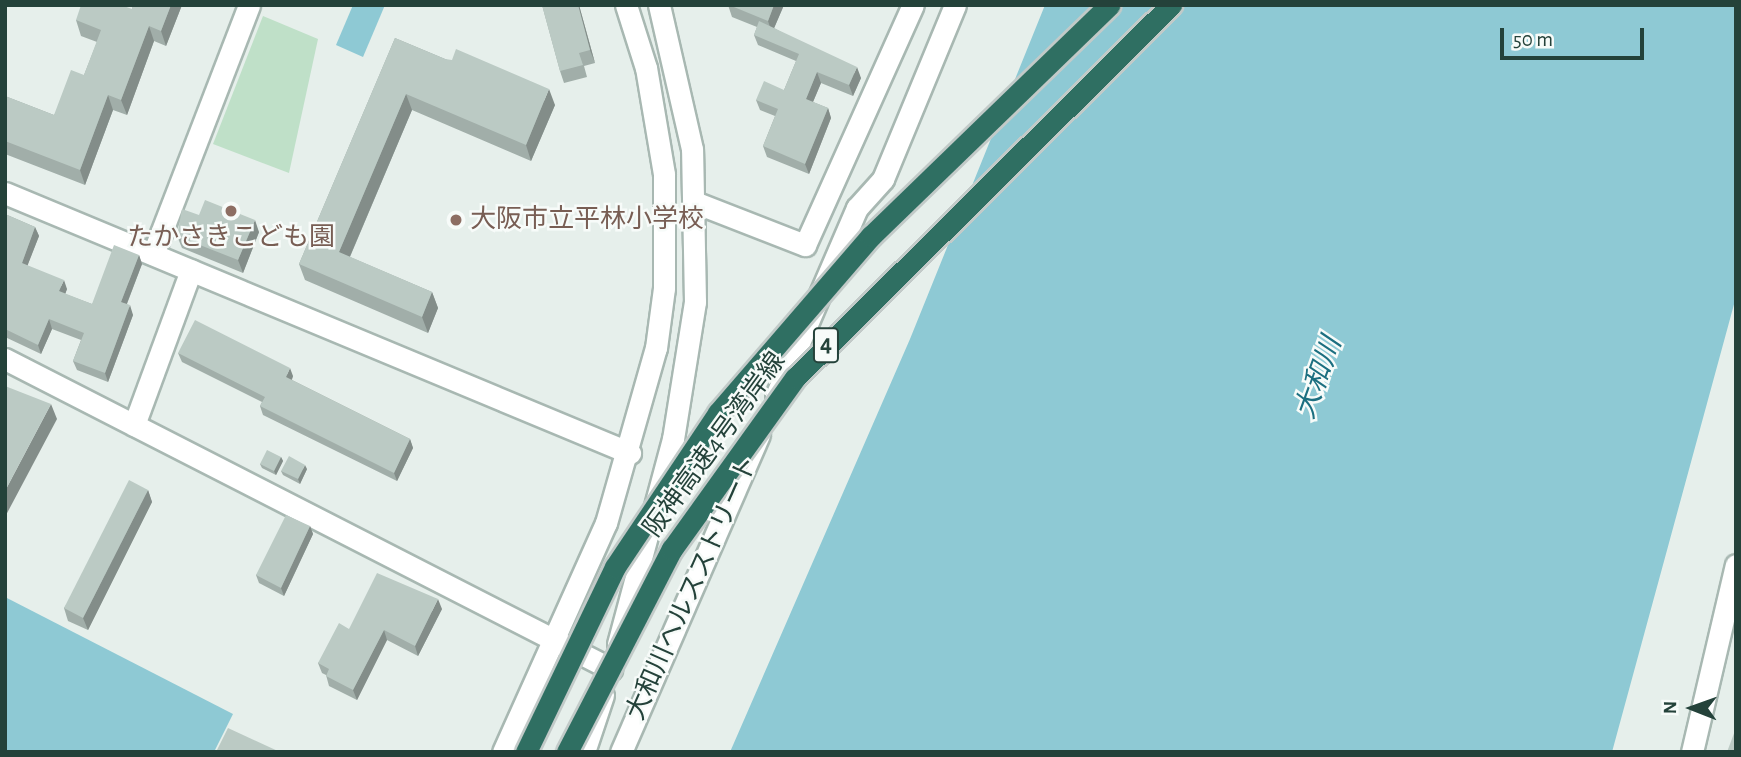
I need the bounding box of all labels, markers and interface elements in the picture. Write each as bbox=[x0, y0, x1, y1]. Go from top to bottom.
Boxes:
scale bar bbox=[1503, 14, 1646, 58]
text: 50 m bbox=[1513, 29, 1553, 50]
marker: たかさきこども園 bbox=[223, 203, 239, 219]
place label: 大阪市立平林小学校 bbox=[470, 204, 704, 236]
marker: 大阪市立平林小学校 bbox=[448, 212, 464, 228]
place label: たかさきこども園 bbox=[127, 222, 335, 254]
road number: 4 bbox=[812, 324, 840, 366]
water label: 大和川 bbox=[1289, 333, 1349, 423]
street label: 阪神高速4号湾岸線 bbox=[638, 347, 792, 543]
street label: 大和川ヘルスストリート bbox=[621, 451, 765, 725]
north arrow bbox=[1657, 673, 1727, 743]
text: N bbox=[1661, 701, 1680, 714]

